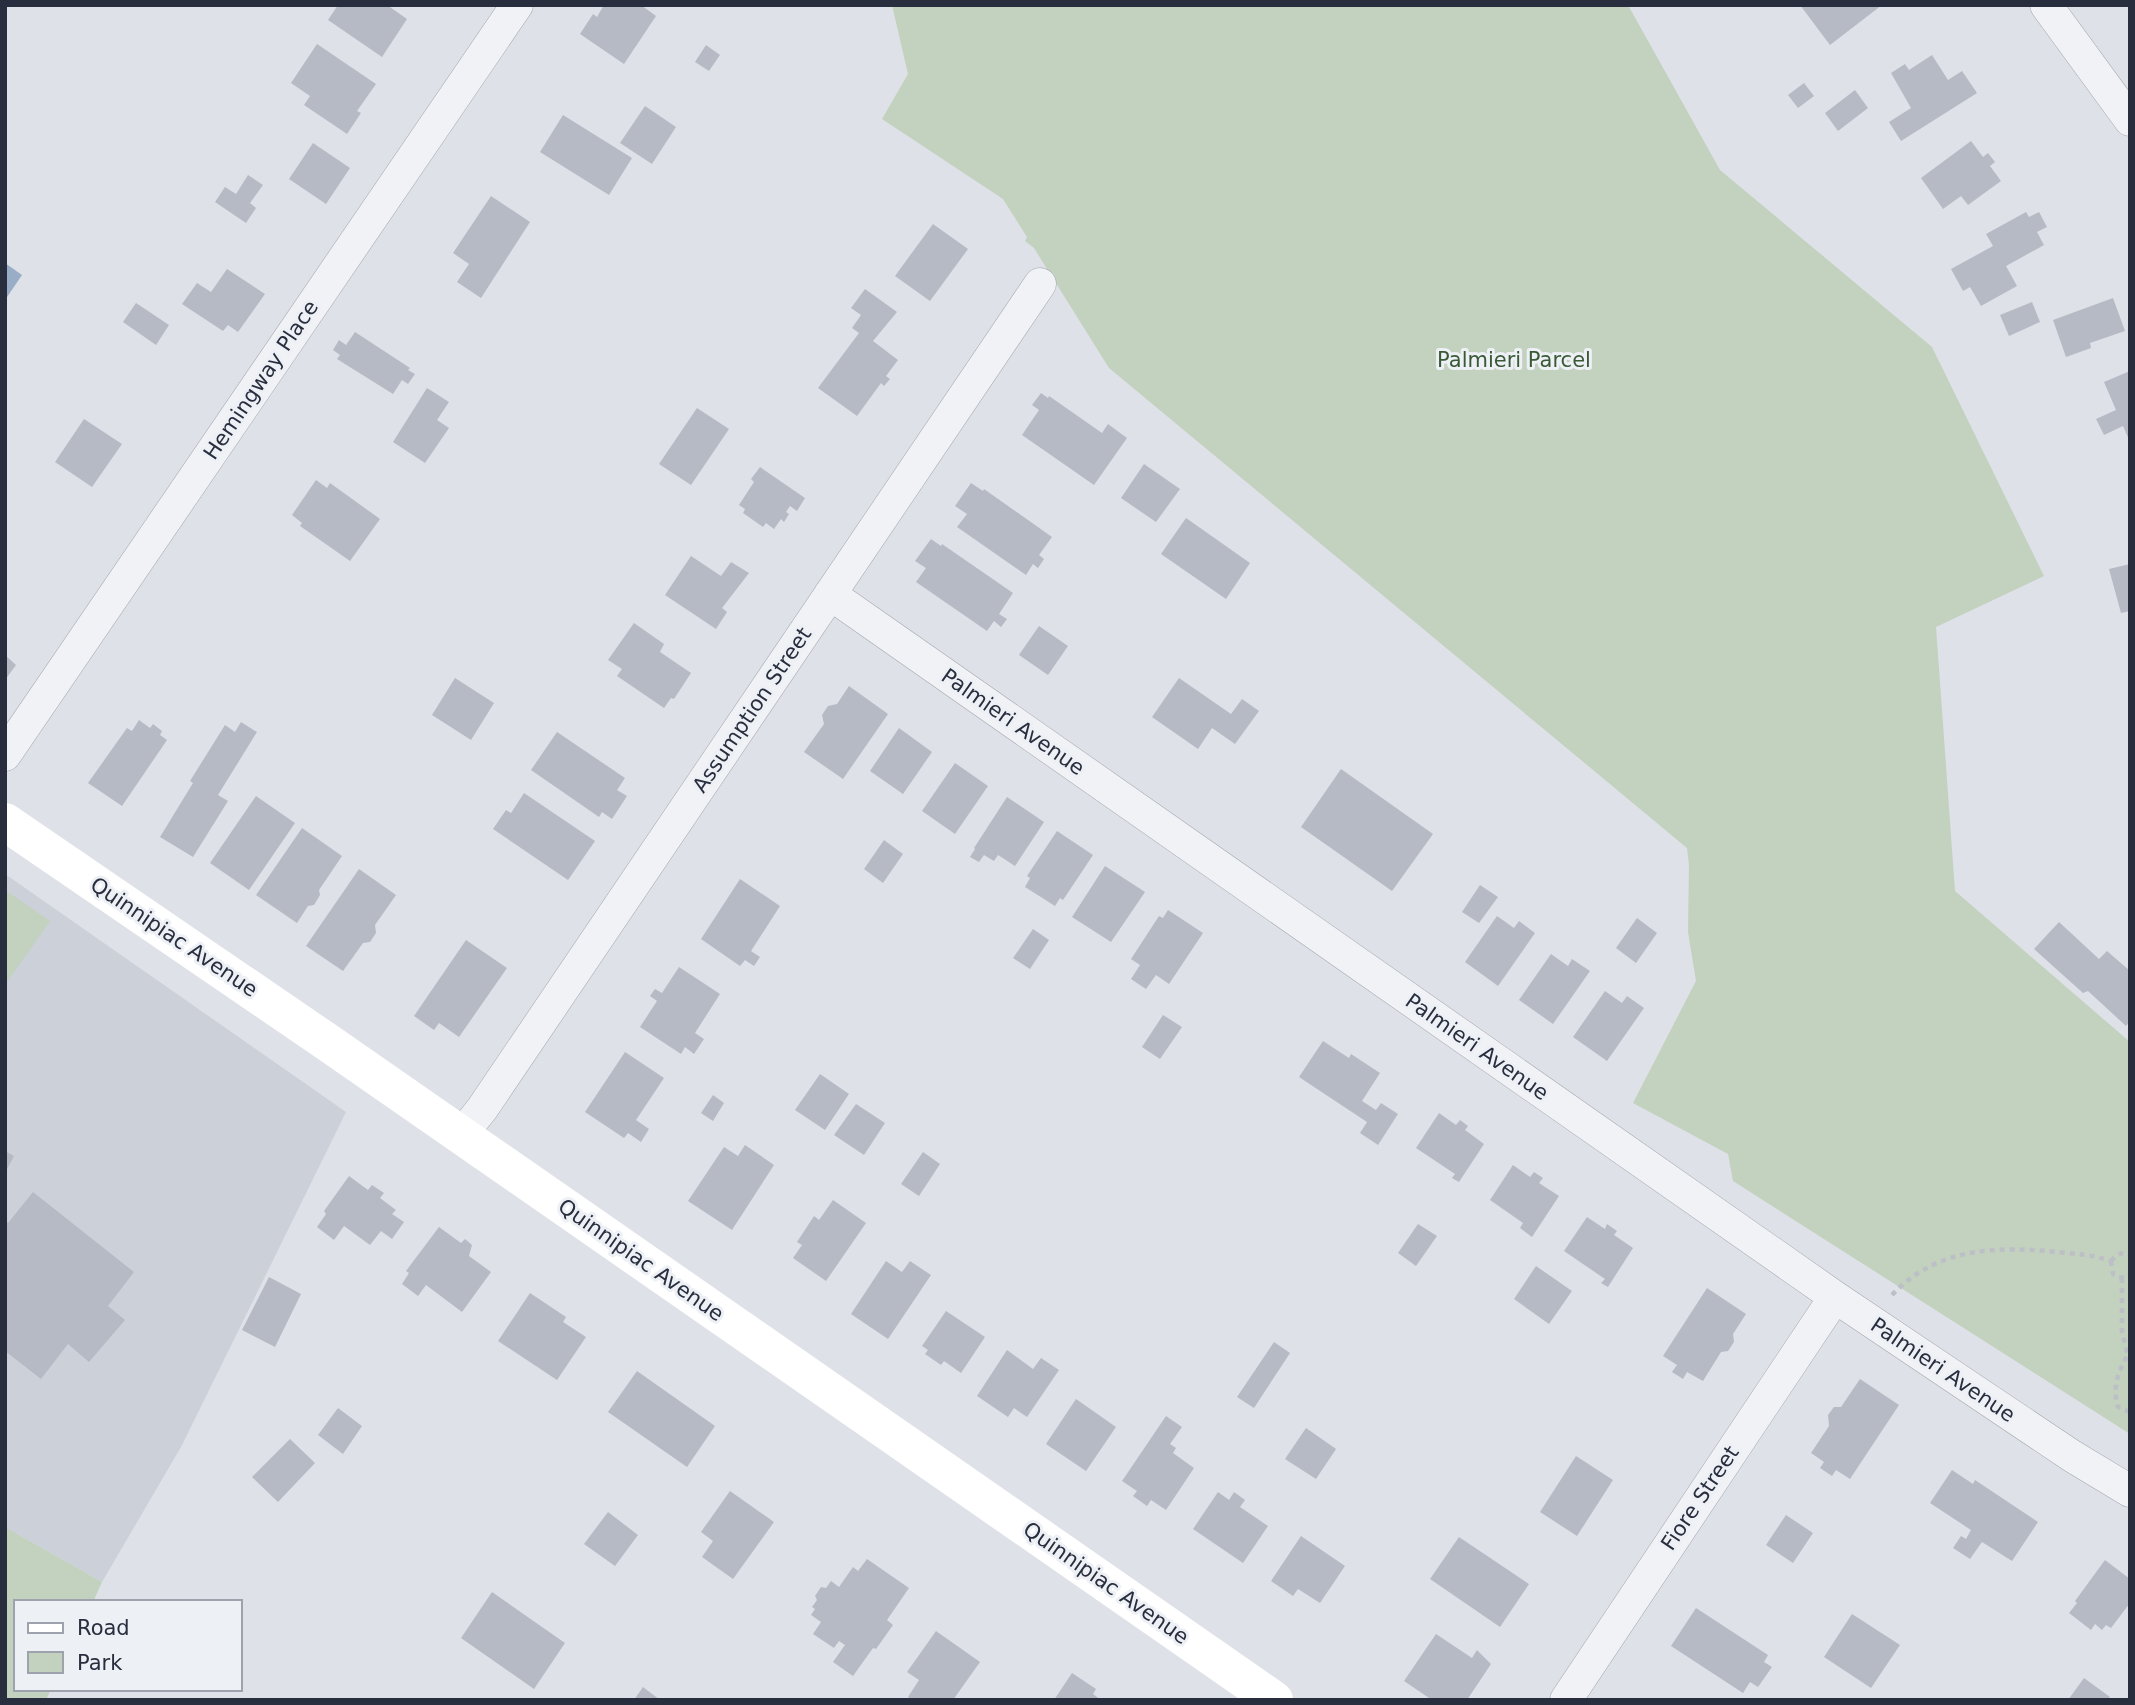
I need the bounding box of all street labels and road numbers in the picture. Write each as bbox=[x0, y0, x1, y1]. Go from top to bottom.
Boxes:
street label: Hemingway Place bbox=[199, 296, 323, 464]
street label: Assumption Street bbox=[688, 623, 816, 797]
street label: Palmieri Avenue bbox=[937, 664, 1089, 780]
street label: Quinnipiac Avenue bbox=[86, 872, 262, 1002]
street label: Palmieri Avenue bbox=[1401, 989, 1553, 1105]
street label: Quinnipiac Avenue bbox=[554, 1194, 728, 1326]
street label: Palmieri Avenue bbox=[1866, 1313, 2020, 1427]
street label: Fiore Street bbox=[1656, 1441, 1744, 1555]
street label: Quinnipiac Avenue bbox=[1019, 1517, 1193, 1649]

